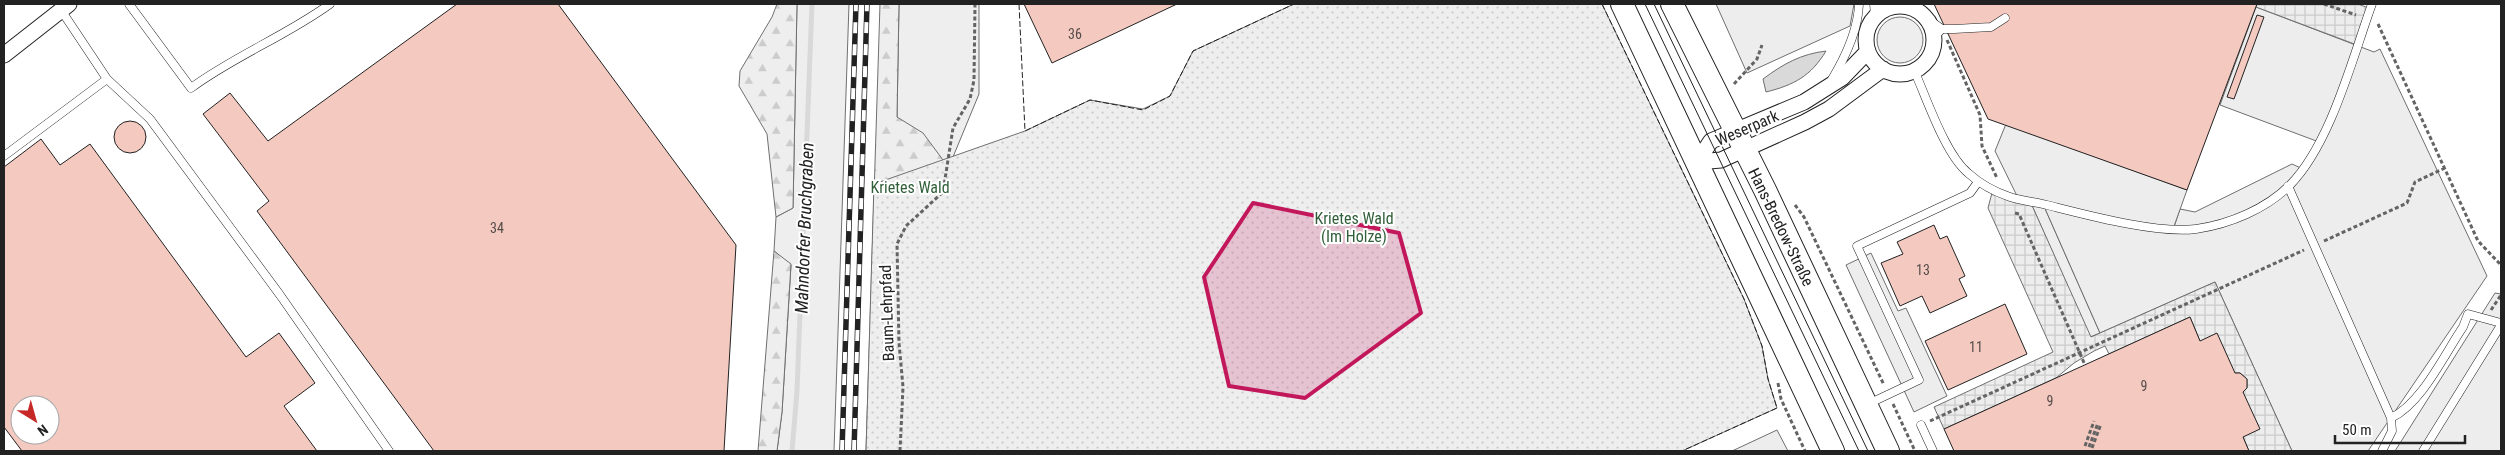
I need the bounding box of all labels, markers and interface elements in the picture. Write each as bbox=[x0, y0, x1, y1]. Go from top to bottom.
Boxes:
house number: 36 bbox=[1068, 26, 1082, 42]
street label: Weserpark bbox=[1713, 106, 1782, 150]
water label: Mahndorfer Bruchgraben bbox=[791, 142, 817, 314]
street label: Hans-Bredow-Straße bbox=[1744, 165, 1818, 289]
park label: Krietes Wald bbox=[870, 178, 950, 197]
park label: Krietes Wald (Im Holze) bbox=[1314, 209, 1394, 246]
house number: 34 bbox=[490, 220, 504, 236]
house number: 13 bbox=[1916, 262, 1930, 278]
street label: Baum-Lehrpfad bbox=[876, 264, 898, 362]
house number: 11 bbox=[1969, 339, 1983, 355]
house number: 9 bbox=[2141, 378, 2147, 394]
house number: 9 bbox=[2047, 393, 2053, 409]
north arrow bbox=[10, 395, 60, 445]
scale bar bbox=[2335, 412, 2465, 444]
text: N bbox=[35, 421, 51, 439]
text: 50 m bbox=[2342, 421, 2372, 439]

